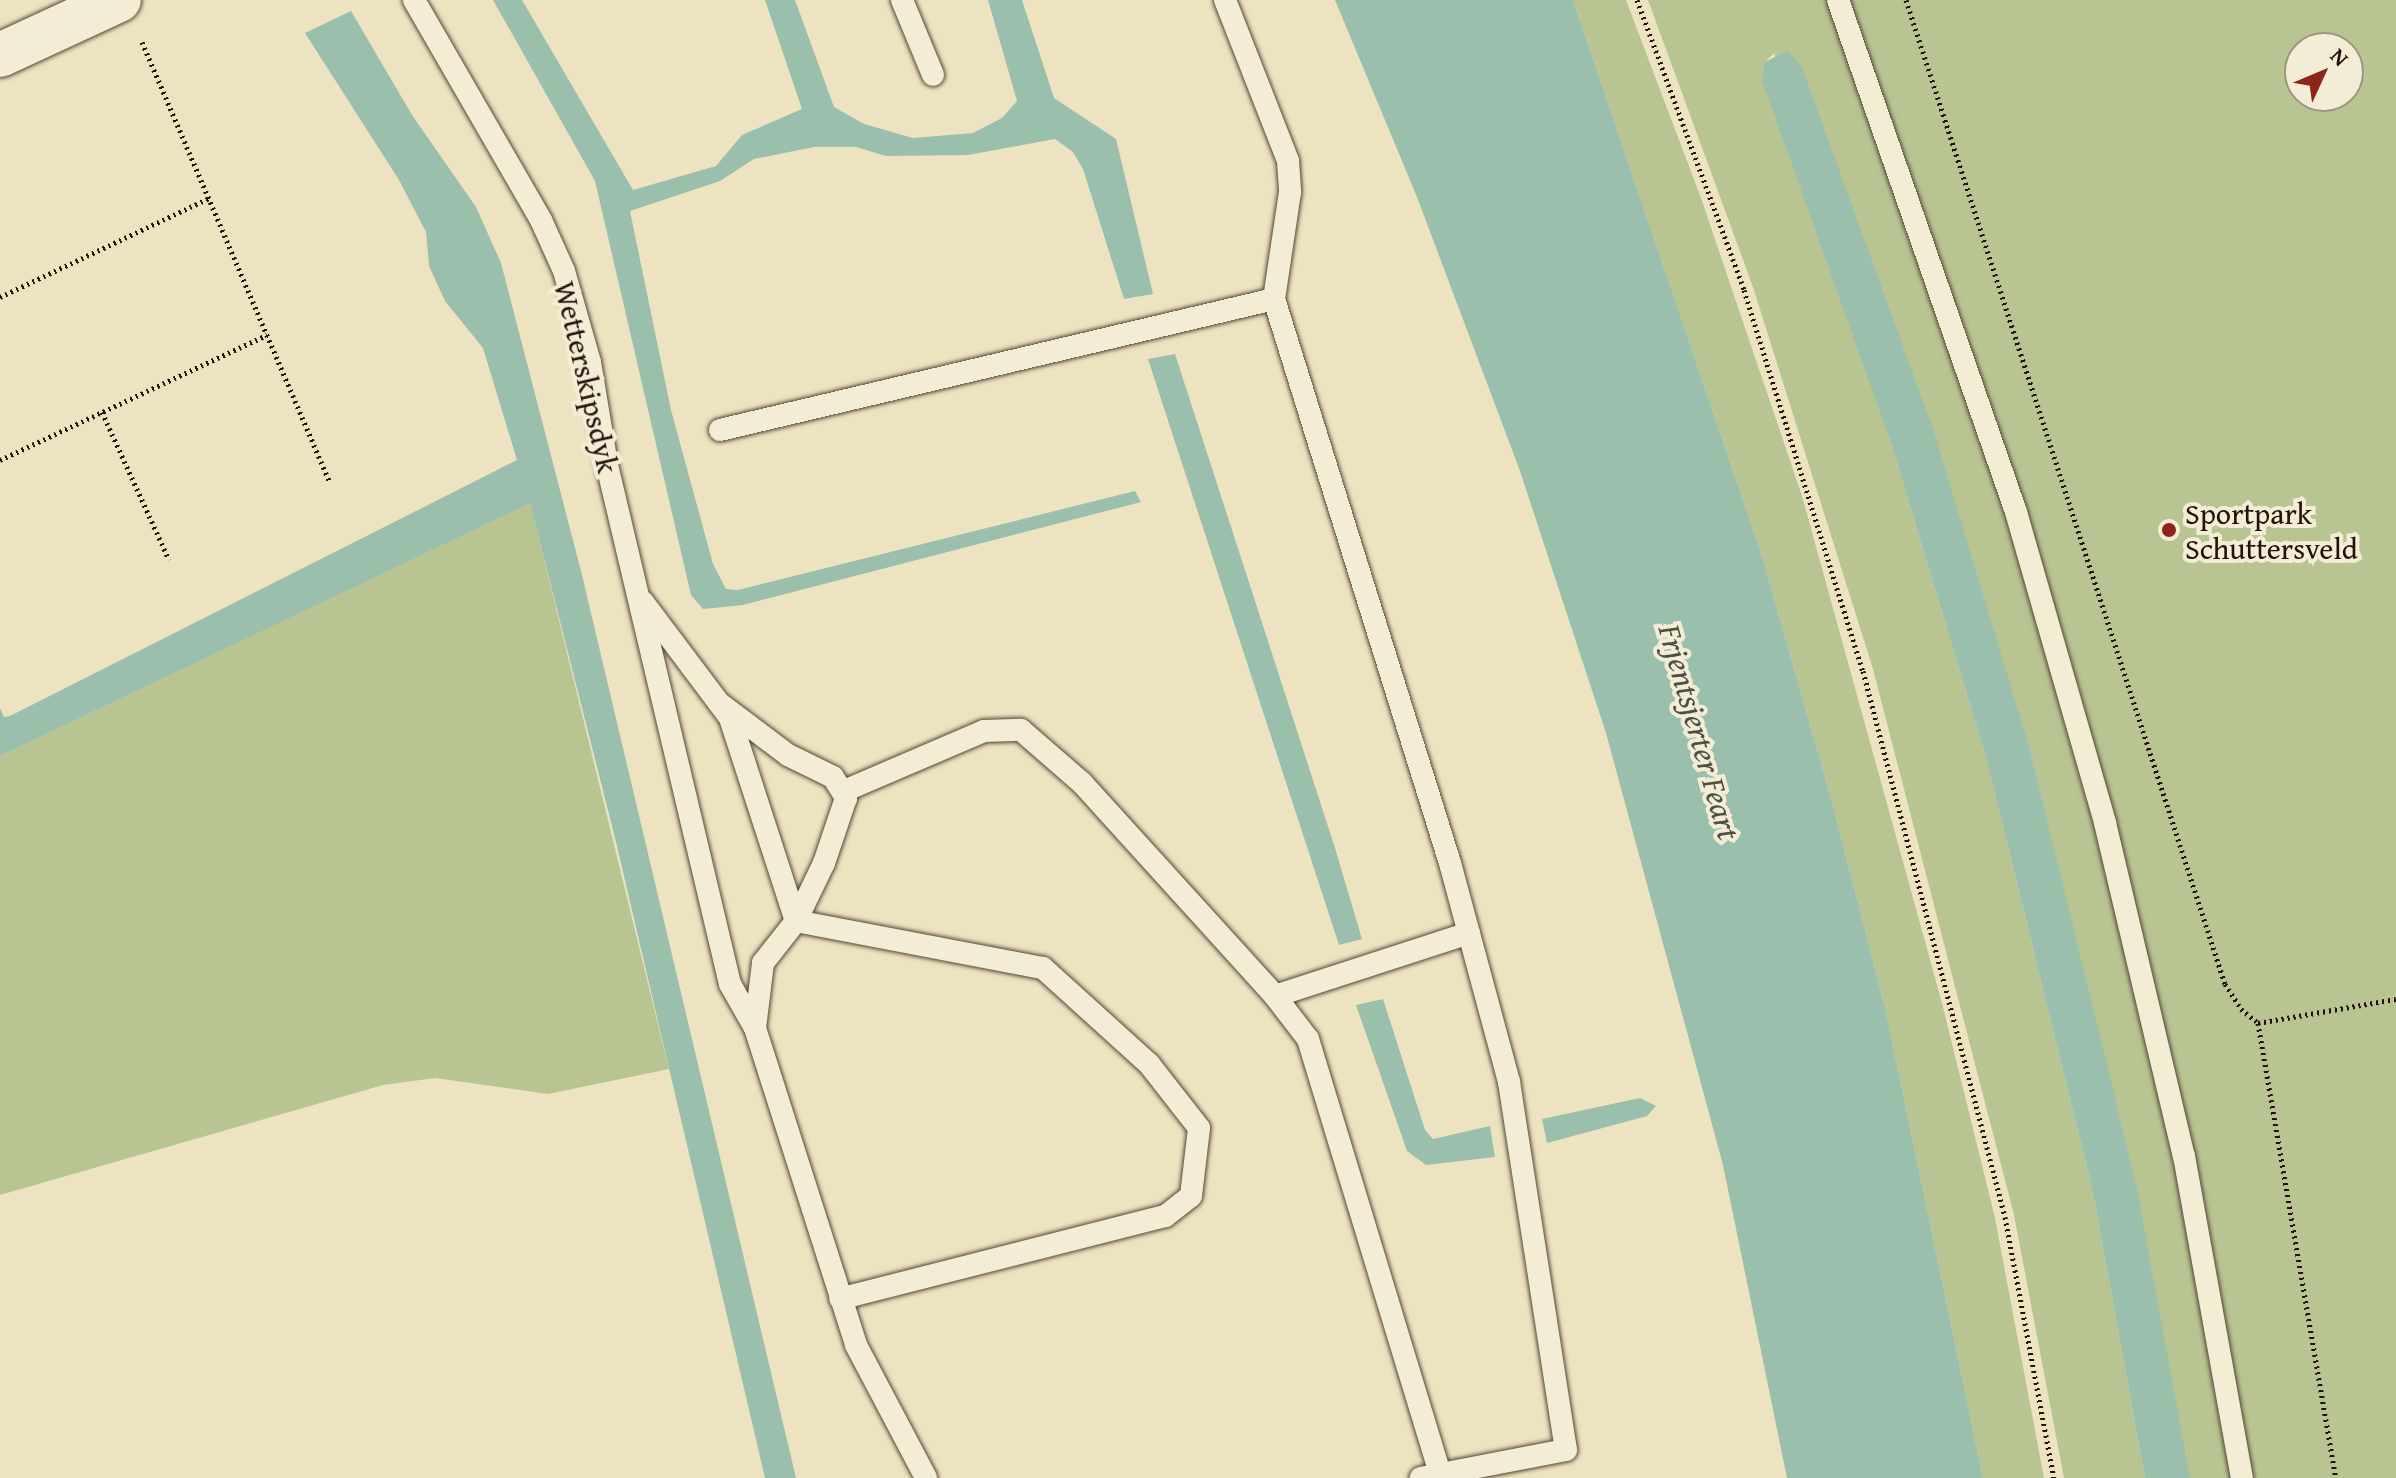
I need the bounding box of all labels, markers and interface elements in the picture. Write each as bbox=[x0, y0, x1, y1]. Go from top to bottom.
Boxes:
north arrow bbox=[2284, 32, 2364, 112]
text: N bbox=[2323, 40, 2356, 73]
street label: Wetterskipsdyk bbox=[547, 278, 627, 476]
place label: Sportpark Schuttersveld bbox=[2185, 495, 2358, 566]
marker: Sportpark Schuttersveld bbox=[2160, 521, 2178, 539]
water label: Frjentsjerter Feart bbox=[1650, 620, 1748, 844]

